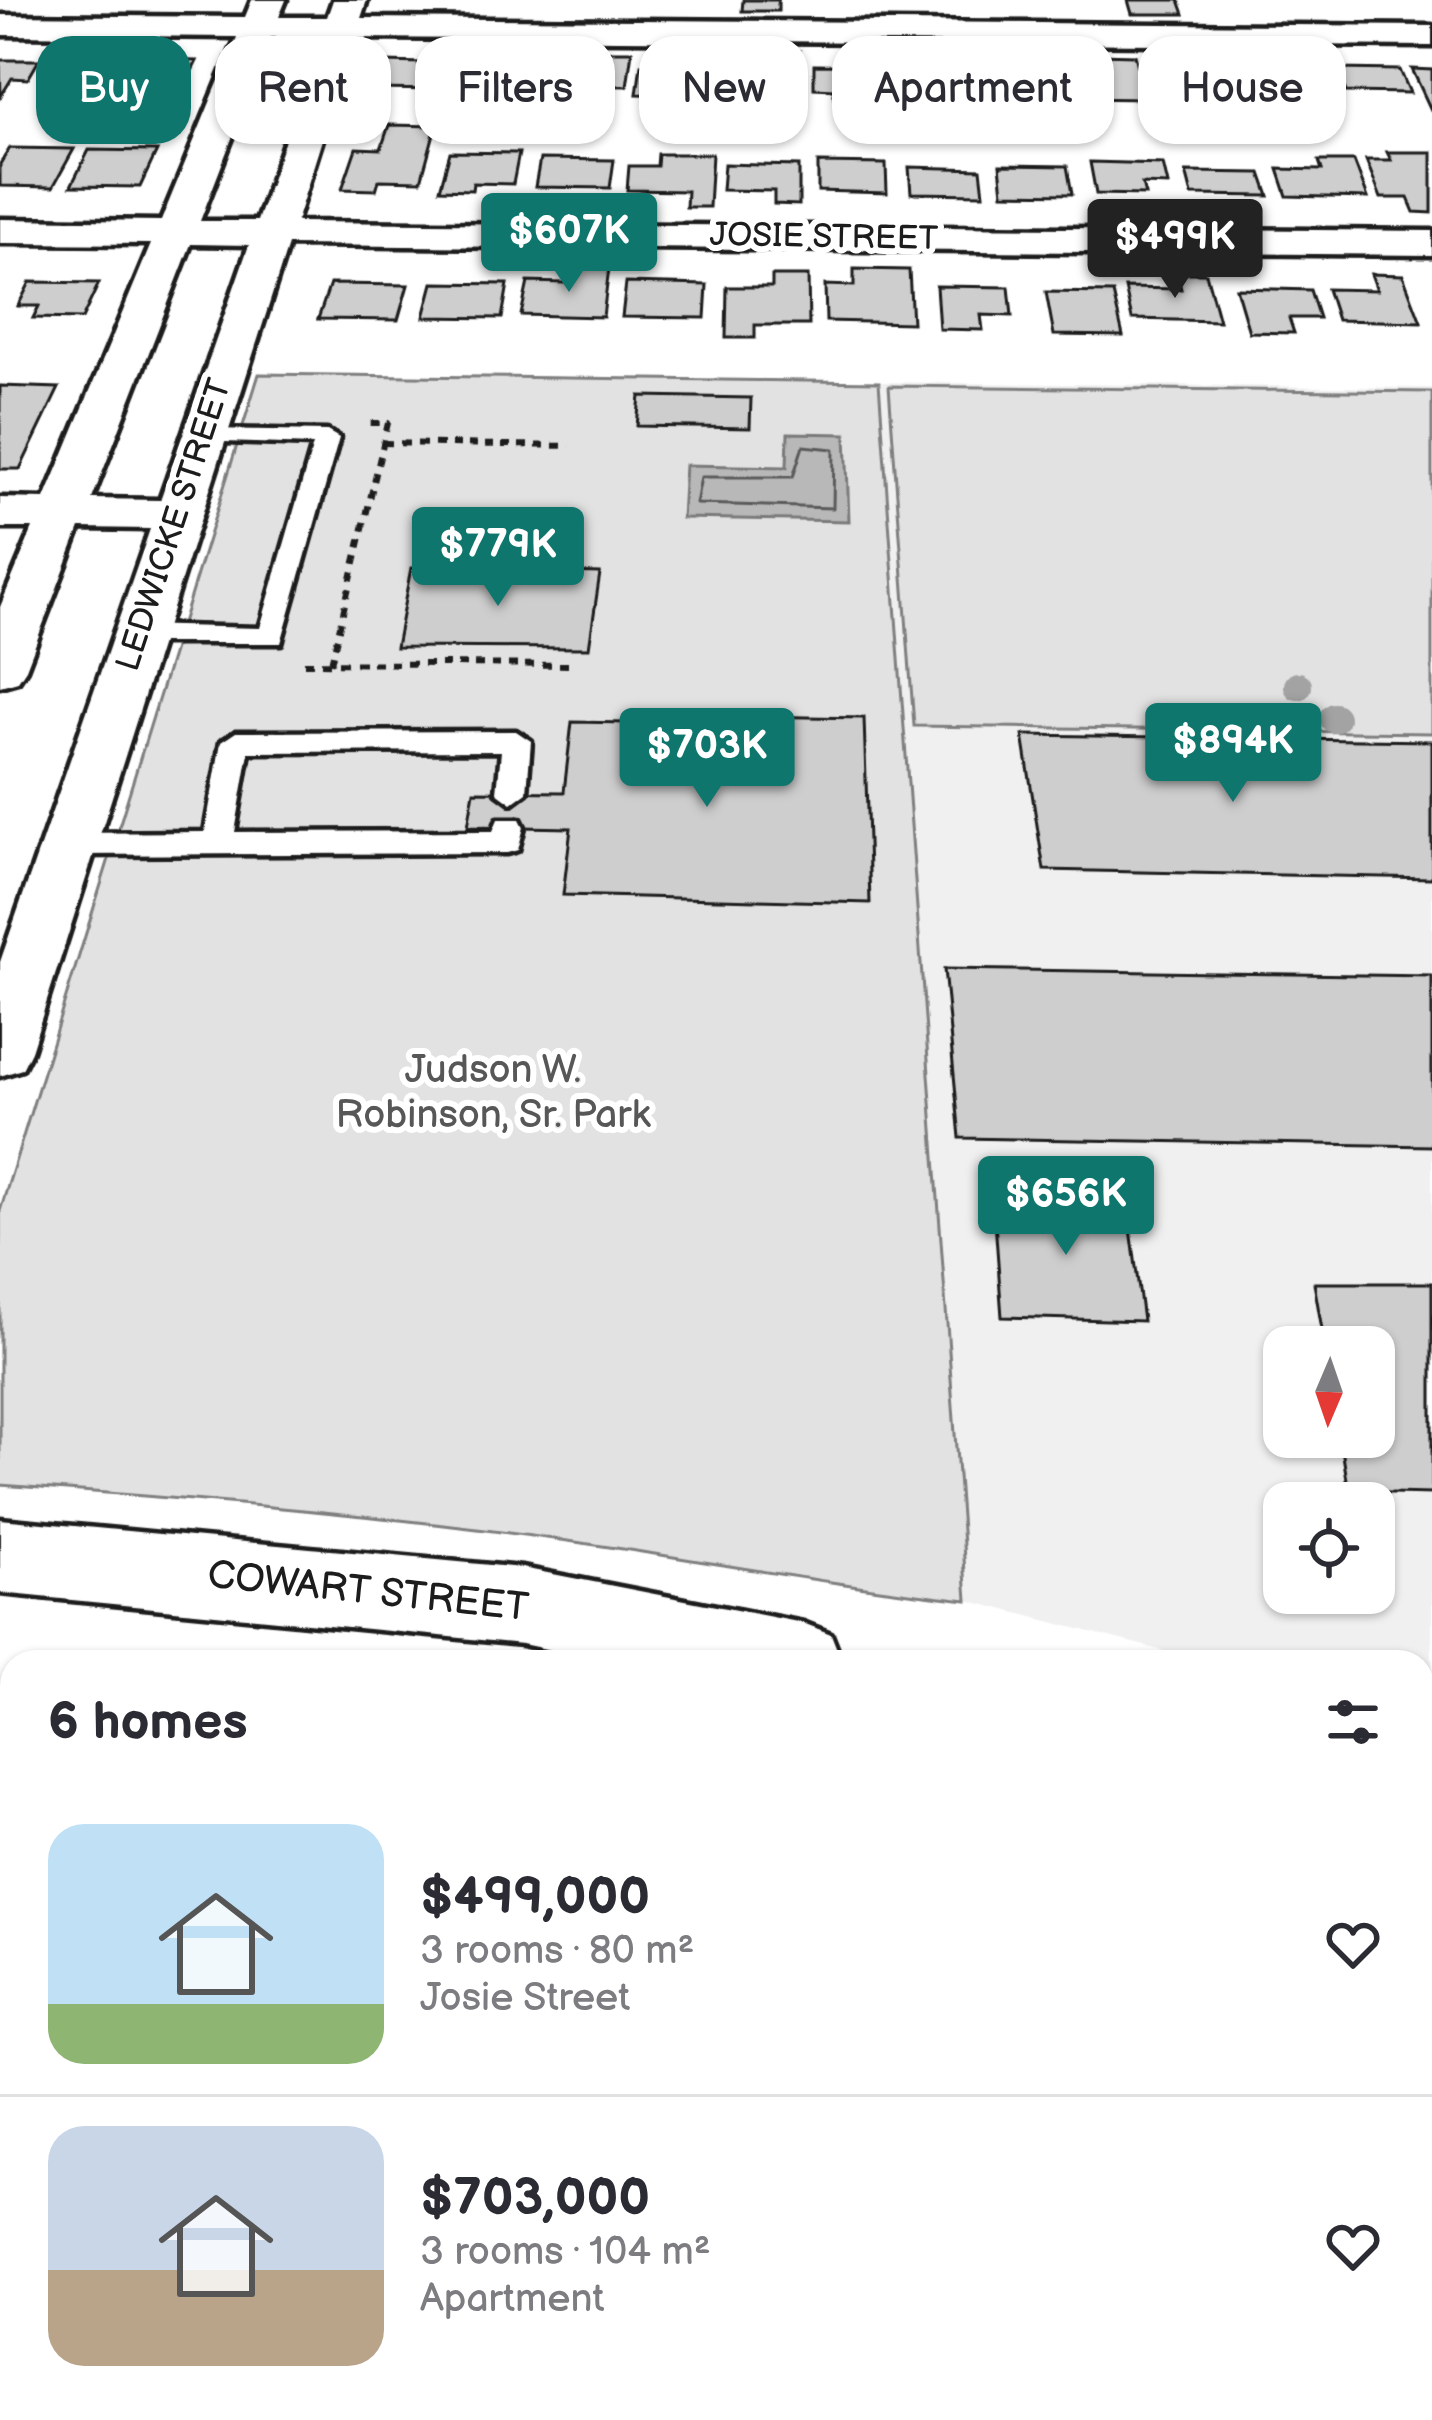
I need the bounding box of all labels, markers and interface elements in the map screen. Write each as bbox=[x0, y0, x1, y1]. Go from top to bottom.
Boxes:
chip: Buy bbox=[36, 36, 191, 144]
chip: Rent bbox=[215, 36, 391, 144]
chip: Filters bbox=[415, 36, 615, 144]
chip: New bbox=[639, 36, 808, 144]
chip: Apartment bbox=[832, 36, 1114, 144]
chip: House bbox=[1138, 36, 1346, 144]
pin: $607K bbox=[485, 193, 653, 295]
pin: $499K bbox=[1091, 199, 1259, 301]
text: $607K bbox=[508, 208, 630, 255]
text: $499K bbox=[1115, 214, 1235, 261]
street label: JOSIE STREET bbox=[709, 215, 939, 259]
street label: LEDWICKE STREET bbox=[108, 374, 240, 676]
pin: $779K bbox=[414, 507, 582, 609]
text: $779K bbox=[439, 522, 557, 569]
pin: $894K bbox=[1149, 703, 1317, 805]
pin: $703K bbox=[623, 708, 791, 810]
text: $894K bbox=[1172, 718, 1294, 765]
text: $703K bbox=[647, 723, 767, 770]
park label: Judson W. Robinson, Sr. Park bbox=[335, 1047, 651, 1139]
pin: $656K bbox=[982, 1156, 1150, 1258]
text: $656K bbox=[1005, 1171, 1127, 1218]
north arrow bbox=[1263, 1326, 1395, 1458]
map controls bbox=[1263, 1326, 1395, 1614]
button: locate bbox=[1263, 1482, 1395, 1614]
street label: COWART STREET bbox=[205, 1552, 531, 1632]
icon: filters bbox=[1320, 1689, 1386, 1755]
text: 6 homes bbox=[48, 1692, 248, 1753]
text: $499,000 bbox=[420, 1867, 650, 1928]
icon: home bbox=[144, 1872, 288, 2016]
icon: heart bbox=[1320, 1911, 1386, 1977]
text: 3 rooms · 80 m² bbox=[420, 1928, 694, 1975]
text: Josie Street bbox=[420, 1975, 630, 2022]
text: $703,000 bbox=[420, 2168, 650, 2229]
icon: home bbox=[144, 2174, 288, 2318]
icon: heart bbox=[1320, 2213, 1386, 2279]
text: 3 rooms · 104 m² bbox=[420, 2229, 711, 2276]
text: Apartment bbox=[420, 2276, 604, 2323]

